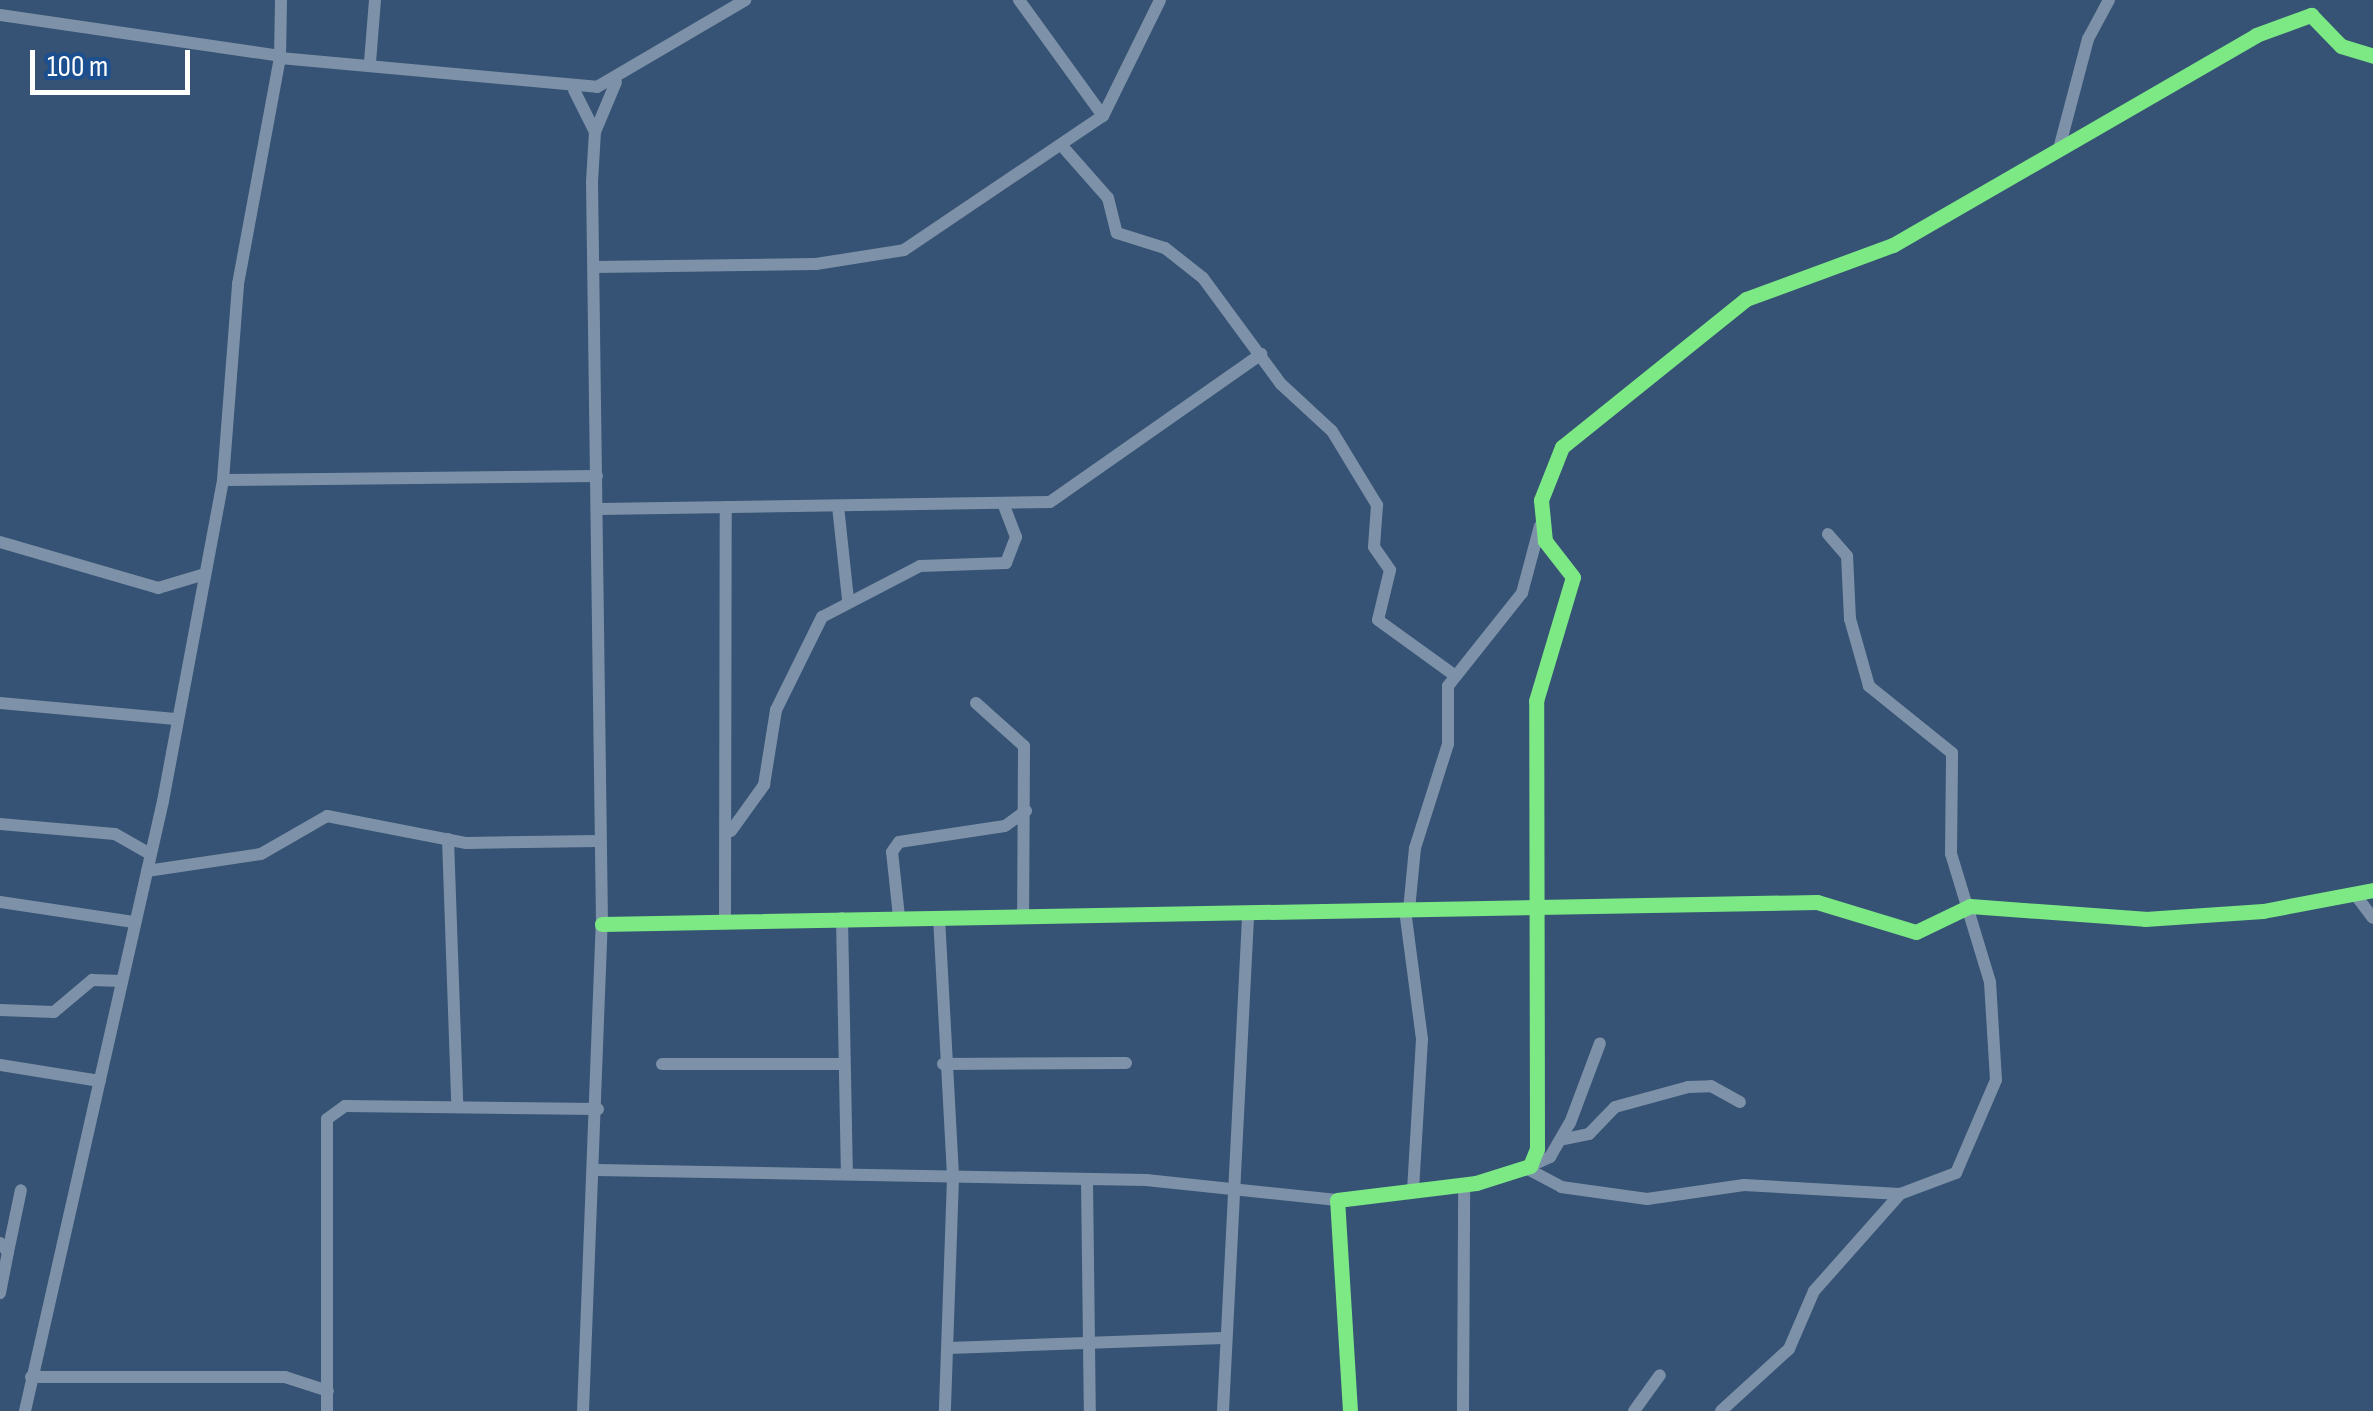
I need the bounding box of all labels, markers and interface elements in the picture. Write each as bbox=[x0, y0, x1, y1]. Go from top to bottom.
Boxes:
scale bar bbox=[35, 30, 195, 92]
text: 100 m bbox=[47, 49, 108, 85]

